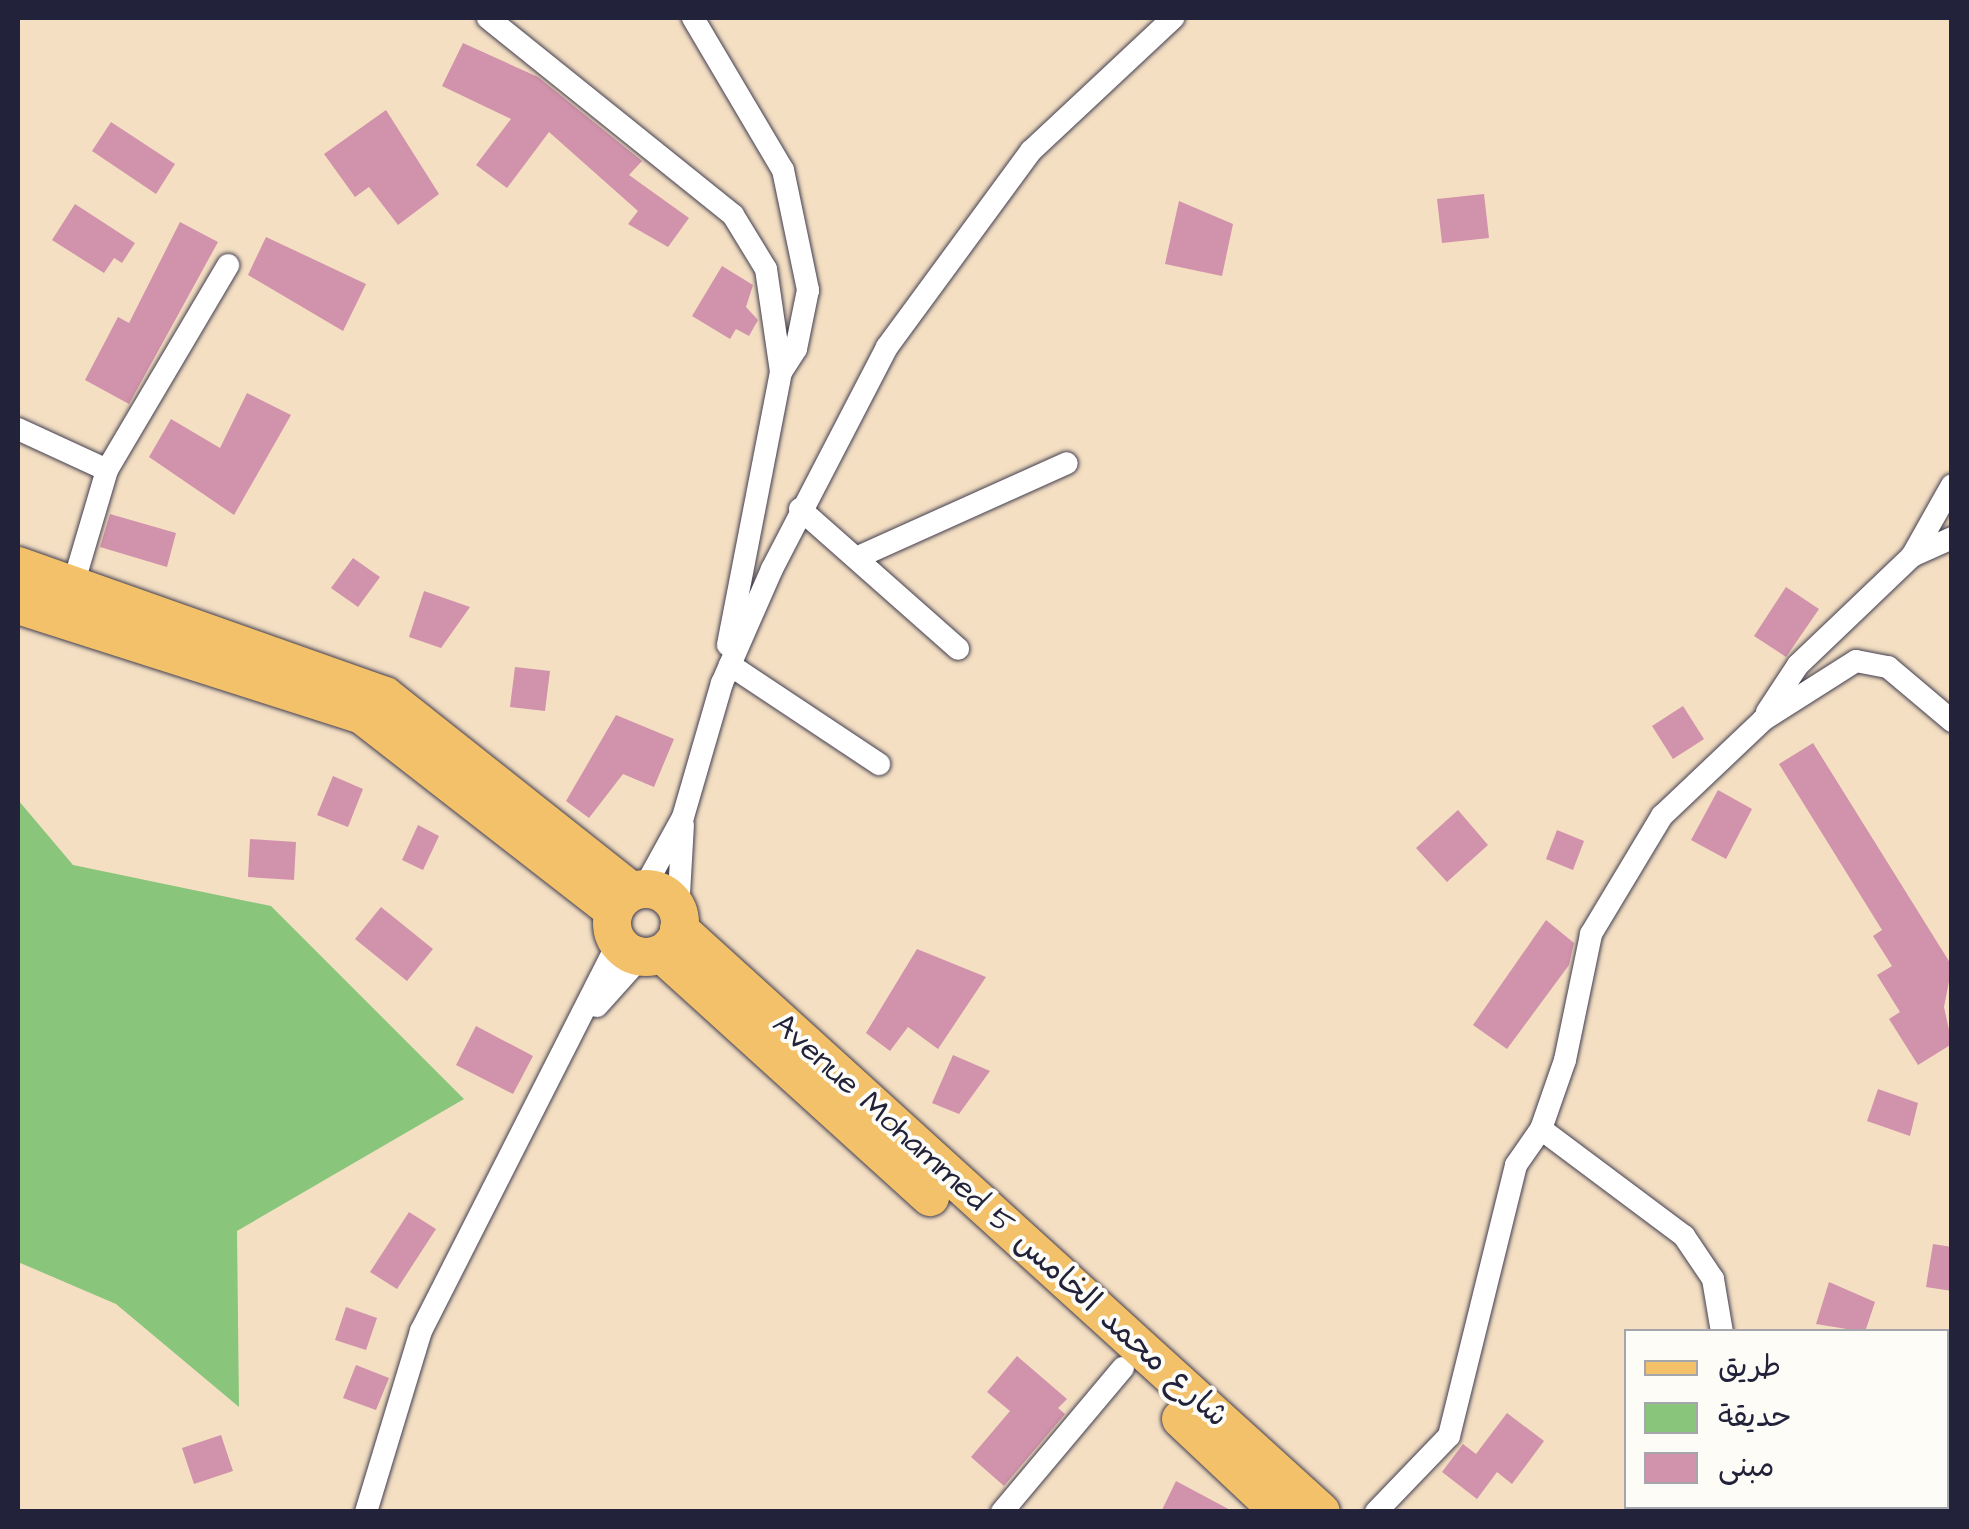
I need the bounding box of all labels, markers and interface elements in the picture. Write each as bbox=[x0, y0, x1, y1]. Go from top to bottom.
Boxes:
street label: Avenue Mohammed 5 شارع محمد الخامس bbox=[764, 1006, 1236, 1436]
legend bbox=[1624, 1329, 1949, 1509]
text: طريق bbox=[1718, 1346, 1781, 1388]
text: حديقة bbox=[1718, 1396, 1792, 1438]
text: مبنى bbox=[1718, 1446, 1774, 1488]

